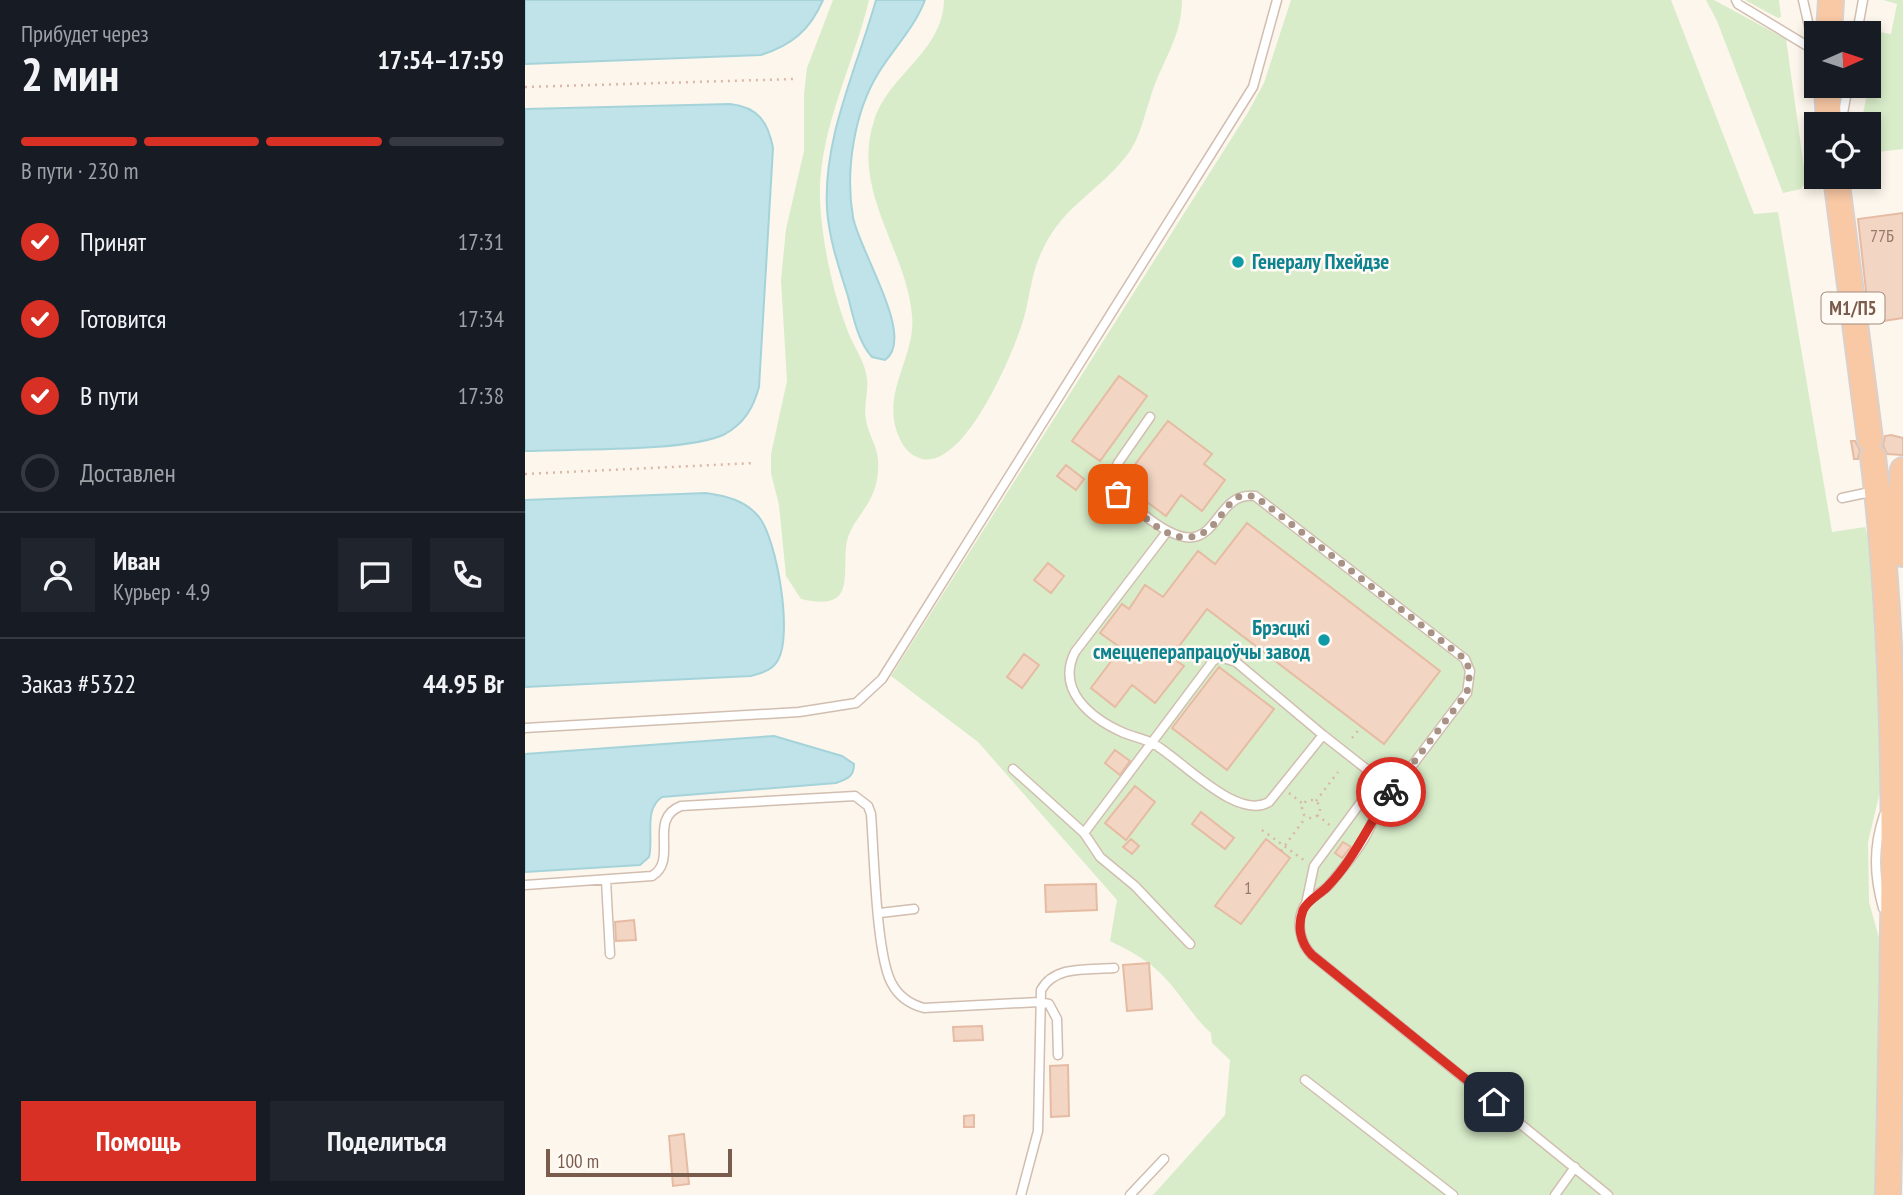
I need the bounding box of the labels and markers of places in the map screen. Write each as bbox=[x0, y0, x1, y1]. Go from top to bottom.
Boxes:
place label: Генералу Пхейдзе bbox=[1252, 248, 1389, 275]
marker: Генералу Пхейдзе bbox=[1230, 254, 1246, 270]
pin bbox=[1088, 464, 1148, 524]
place label: Брэсцкі смеццеперапрацоўчы завод bbox=[1093, 614, 1310, 665]
marker: Брэсцкі смеццеперапрацоўчы завод bbox=[1316, 632, 1332, 648]
pin bbox=[1464, 1072, 1524, 1132]

